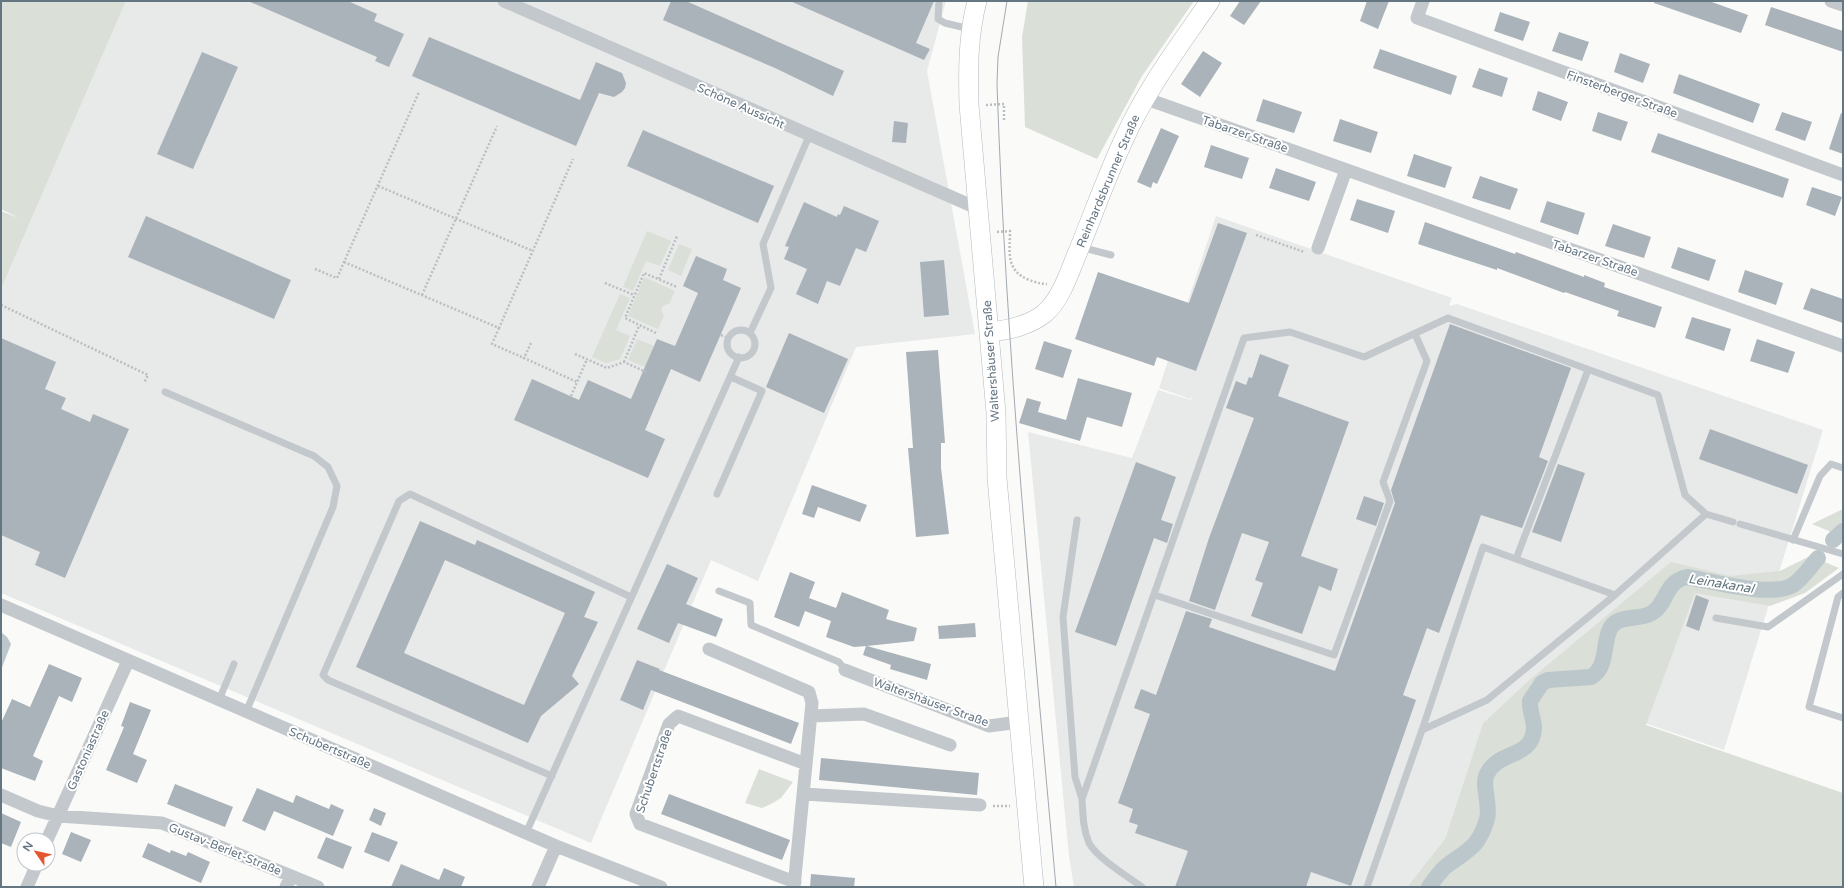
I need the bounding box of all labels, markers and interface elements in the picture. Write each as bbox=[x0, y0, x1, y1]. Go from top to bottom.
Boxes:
street label: Finsterberger Straße bbox=[1565, 67, 1680, 121]
street label: Schöne Aussicht bbox=[695, 80, 787, 132]
street label: Reinhardsbrunner Straße bbox=[1074, 112, 1142, 250]
street label: Tabarzer Straße bbox=[1200, 113, 1290, 155]
street label: Tabarzer Straße bbox=[1550, 237, 1640, 279]
street label: Waltershäuser Straße bbox=[980, 300, 1002, 422]
water label: Leinakanal bbox=[1687, 571, 1757, 597]
street label: Waltershäuser Straße bbox=[871, 675, 991, 729]
street label: Gastoniastraße bbox=[64, 708, 112, 792]
street label: Schubertstraße bbox=[287, 724, 373, 772]
street label: Schubertstraße bbox=[633, 727, 675, 815]
street label: Gustav-Berlet-Straße bbox=[167, 820, 284, 878]
north arrow bbox=[16, 832, 56, 872]
text: N bbox=[20, 839, 36, 854]

